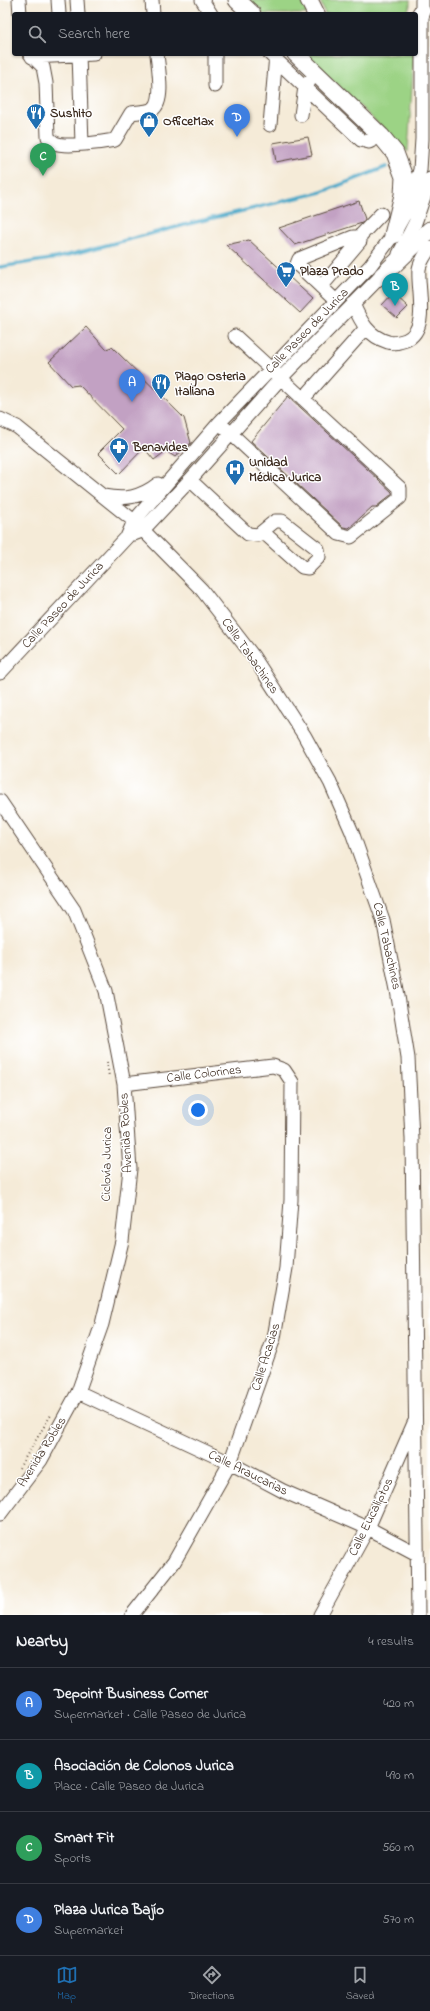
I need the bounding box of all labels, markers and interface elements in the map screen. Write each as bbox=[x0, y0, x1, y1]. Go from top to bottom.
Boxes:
search box bbox=[12, 12, 418, 56]
icon: search bbox=[26, 23, 48, 45]
text: Search here bbox=[58, 23, 130, 45]
restaurant icon: Sushito bbox=[25, 102, 47, 130]
place label: Sushito bbox=[50, 104, 92, 123]
pin: D bbox=[224, 104, 250, 137]
shop icon: OfficeMax bbox=[138, 110, 160, 138]
place label: OfficeMax bbox=[163, 112, 214, 131]
pin: C bbox=[30, 143, 56, 176]
supermarket icon: Plaza Prado bbox=[275, 260, 297, 288]
place label: Plaza Prado bbox=[300, 262, 364, 281]
pin: B bbox=[382, 273, 408, 306]
street label: Calle Paseo de Jurica bbox=[261, 284, 353, 378]
place label: Piago Osteria Italiana bbox=[175, 367, 246, 401]
pin: A bbox=[119, 369, 145, 402]
restaurant icon: Piago Osteria Italiana bbox=[150, 372, 172, 400]
pharmacy icon: Benavides bbox=[108, 436, 130, 464]
place label: Benavides bbox=[132, 438, 188, 457]
place label: Unidad Médica Jurica bbox=[249, 453, 321, 487]
hospital icon: Unidad Médica Jurica bbox=[224, 458, 246, 486]
street label: Calle Paseo de Jurica bbox=[17, 557, 109, 653]
street label: Calle Tabachines bbox=[217, 614, 284, 698]
street label: Calle Tabachines bbox=[368, 900, 406, 992]
street label: Calle Colorines bbox=[165, 1060, 243, 1088]
street label: Avenida Robles bbox=[114, 1092, 138, 1174]
your location bbox=[188, 1100, 208, 1120]
street label: Ciclovía Jurica bbox=[97, 1126, 117, 1202]
street label: Calle Acacias bbox=[247, 1320, 285, 1393]
street label: Avenida Robles bbox=[13, 1413, 72, 1491]
street label: Calle Araucarias bbox=[205, 1445, 292, 1501]
street label: Calle Eucaliptos bbox=[344, 1474, 398, 1559]
text: Nearby bbox=[16, 1629, 68, 1654]
text: 4 results bbox=[368, 1632, 414, 1651]
text: Depoint Business Corner bbox=[54, 1683, 208, 1705]
text: A bbox=[25, 1694, 33, 1713]
text: 420 m bbox=[383, 1694, 414, 1713]
text: Supermarket · Calle Paseo de Jurica bbox=[54, 1705, 246, 1724]
text: Asociación de Colonos Jurica bbox=[54, 1755, 234, 1777]
text: B bbox=[25, 1766, 33, 1785]
text: 490 m bbox=[386, 1766, 414, 1785]
text: Place · Calle Paseo de Jurica bbox=[54, 1777, 204, 1796]
text: Smart Fit bbox=[54, 1827, 114, 1849]
text: C bbox=[25, 1838, 33, 1857]
text: 560 m bbox=[382, 1838, 414, 1857]
text: Sports bbox=[54, 1849, 91, 1868]
text: Plaza Jurica Bajío bbox=[54, 1899, 164, 1921]
text: D bbox=[24, 1910, 34, 1929]
text: 570 m bbox=[382, 1910, 414, 1929]
text: Supermarket bbox=[54, 1921, 124, 1940]
tab: Map bbox=[56, 1964, 78, 2004]
tab: Directions bbox=[189, 1964, 234, 2004]
tab: Saved bbox=[346, 1964, 374, 2004]

